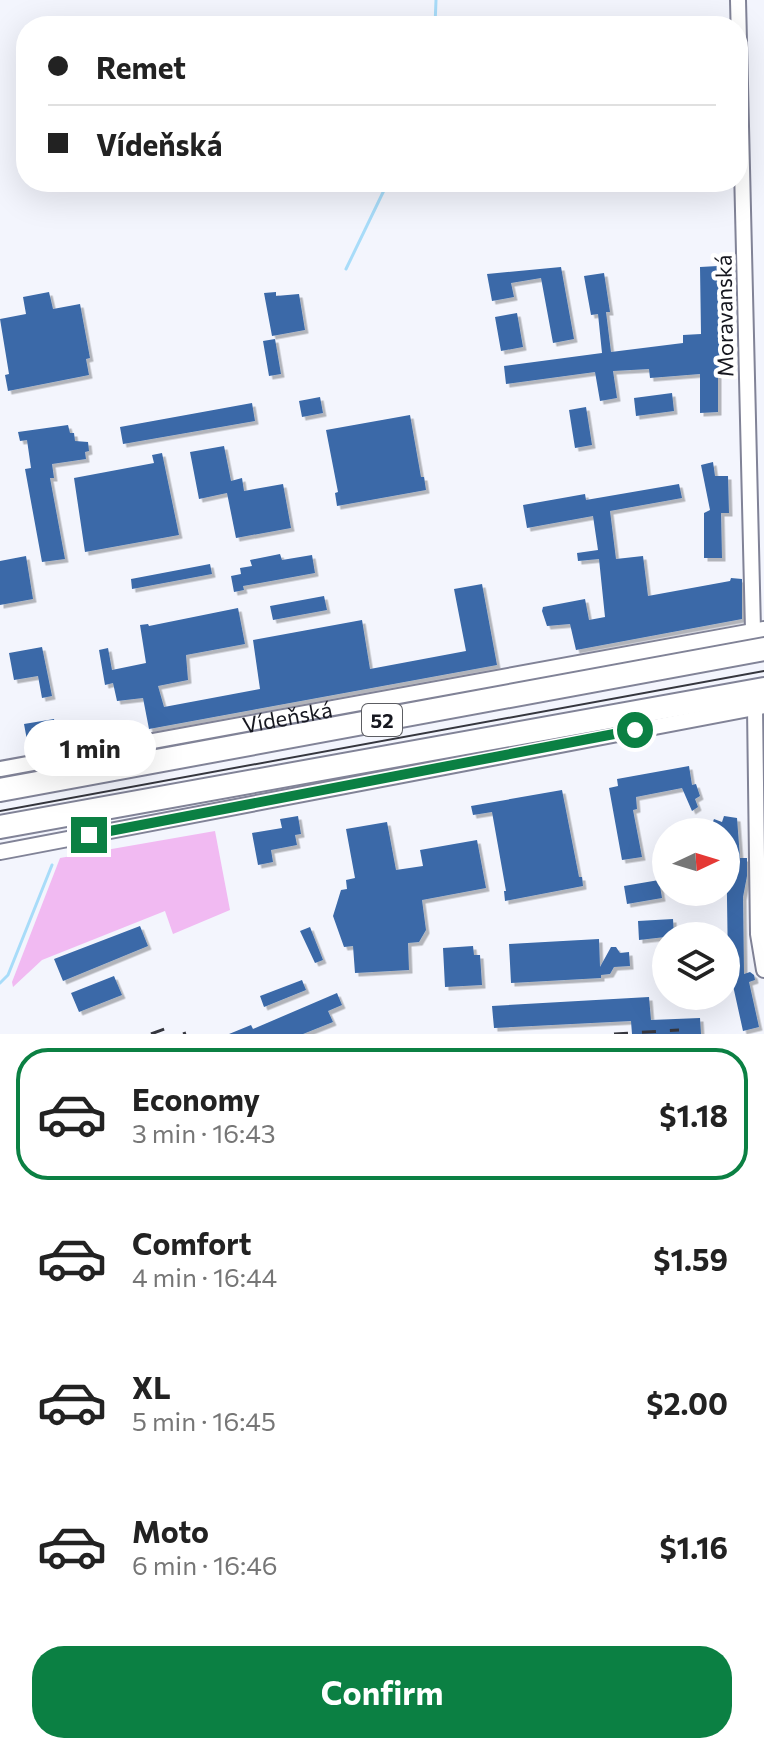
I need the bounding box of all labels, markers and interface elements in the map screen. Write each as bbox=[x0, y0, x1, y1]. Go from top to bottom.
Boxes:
text: Remet bbox=[96, 48, 186, 85]
text: Vídeňská bbox=[96, 125, 222, 162]
street label: Moravanská bbox=[709, 255, 739, 377]
street label: Vídeňská bbox=[240, 695, 334, 738]
road number: 52 bbox=[362, 704, 402, 736]
route start bbox=[617, 712, 653, 748]
callout: 1 min bbox=[23, 719, 155, 775]
text: 1 min bbox=[59, 732, 121, 763]
route end bbox=[71, 817, 107, 853]
north arrow bbox=[652, 818, 740, 906]
map controls bbox=[652, 818, 740, 1010]
button: layers bbox=[652, 922, 740, 1010]
icon: car bbox=[36, 1078, 108, 1150]
text: Economy bbox=[132, 1080, 260, 1117]
text: $1.18 bbox=[659, 1096, 728, 1133]
text: 3 min · 16:43 bbox=[132, 1117, 276, 1148]
icon: car bbox=[36, 1222, 108, 1294]
text: Comfort bbox=[132, 1224, 251, 1261]
text: $1.59 bbox=[653, 1240, 728, 1277]
text: 4 min · 16:44 bbox=[132, 1261, 277, 1292]
icon: car bbox=[36, 1366, 108, 1438]
text: XL bbox=[132, 1368, 171, 1405]
text: $2.00 bbox=[646, 1384, 728, 1421]
text: 5 min · 16:45 bbox=[132, 1405, 276, 1436]
icon: car bbox=[36, 1510, 108, 1582]
text: Moto bbox=[132, 1512, 209, 1549]
text: $1.16 bbox=[659, 1528, 728, 1565]
text: 6 min · 16:46 bbox=[132, 1549, 278, 1580]
button: Confirm bbox=[32, 1646, 732, 1738]

